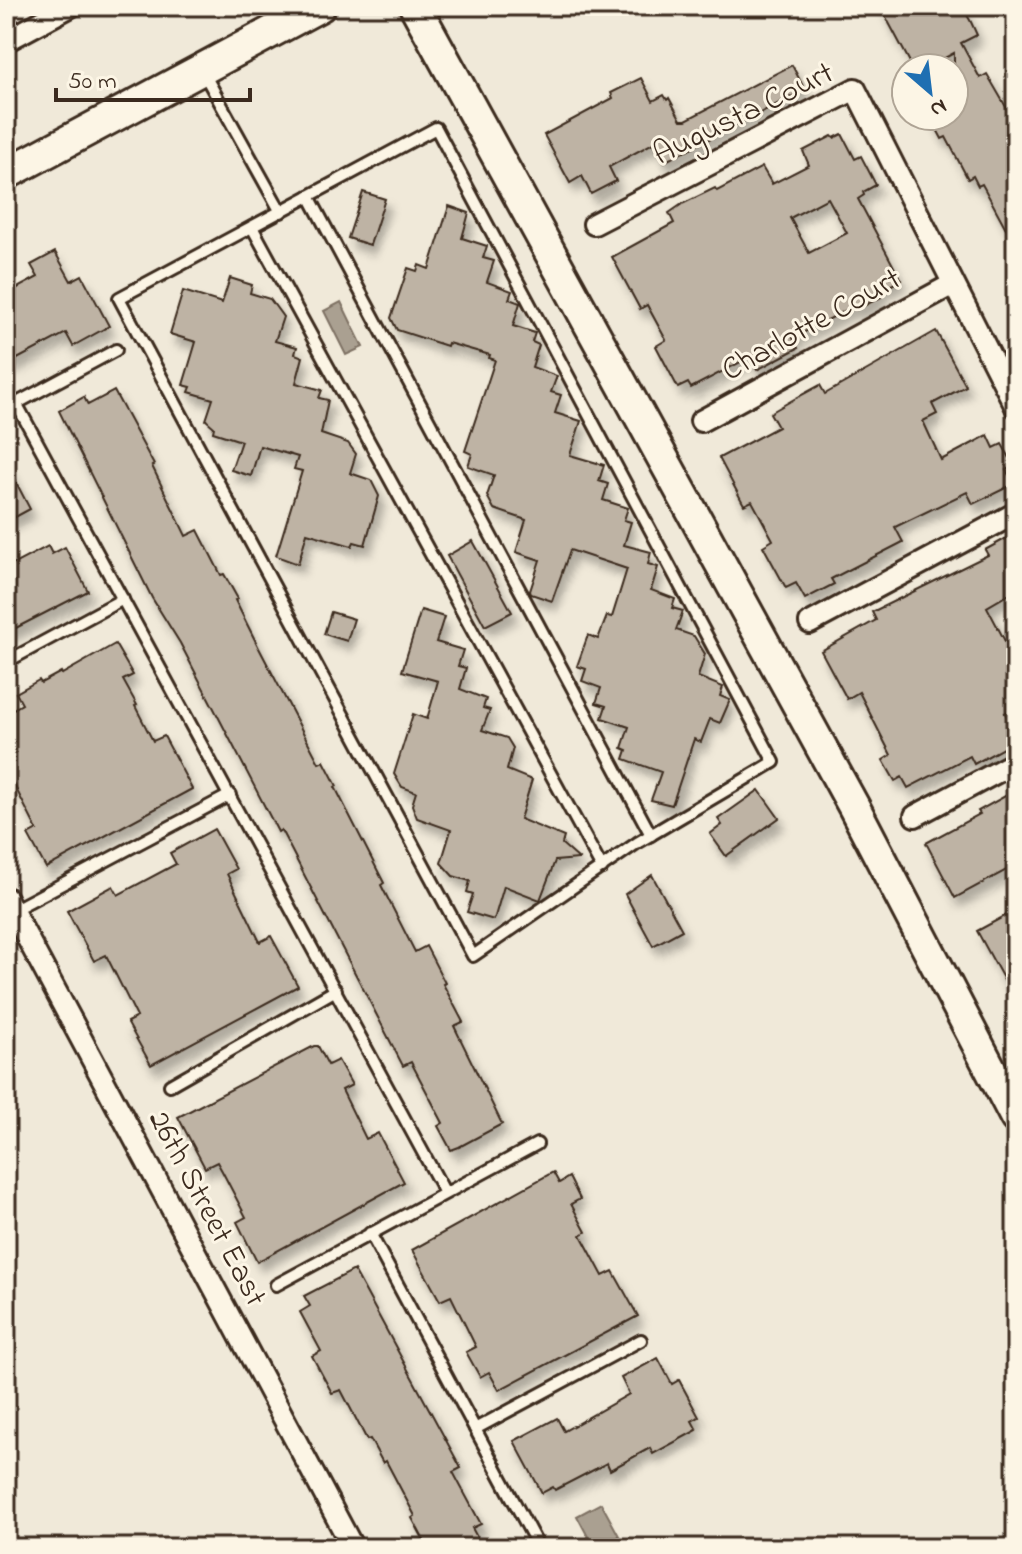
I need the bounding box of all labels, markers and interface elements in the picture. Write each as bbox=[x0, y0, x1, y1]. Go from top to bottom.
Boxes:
street label: Augusta Court bbox=[646, 51, 843, 179]
scale bar bbox=[56, 52, 250, 102]
north arrow bbox=[890, 52, 970, 132]
text: 50 m bbox=[68, 65, 117, 100]
text: N bbox=[924, 89, 952, 125]
street label: Charlotte Court bbox=[714, 257, 911, 395]
street label: 26th Street East bbox=[134, 1102, 278, 1316]

